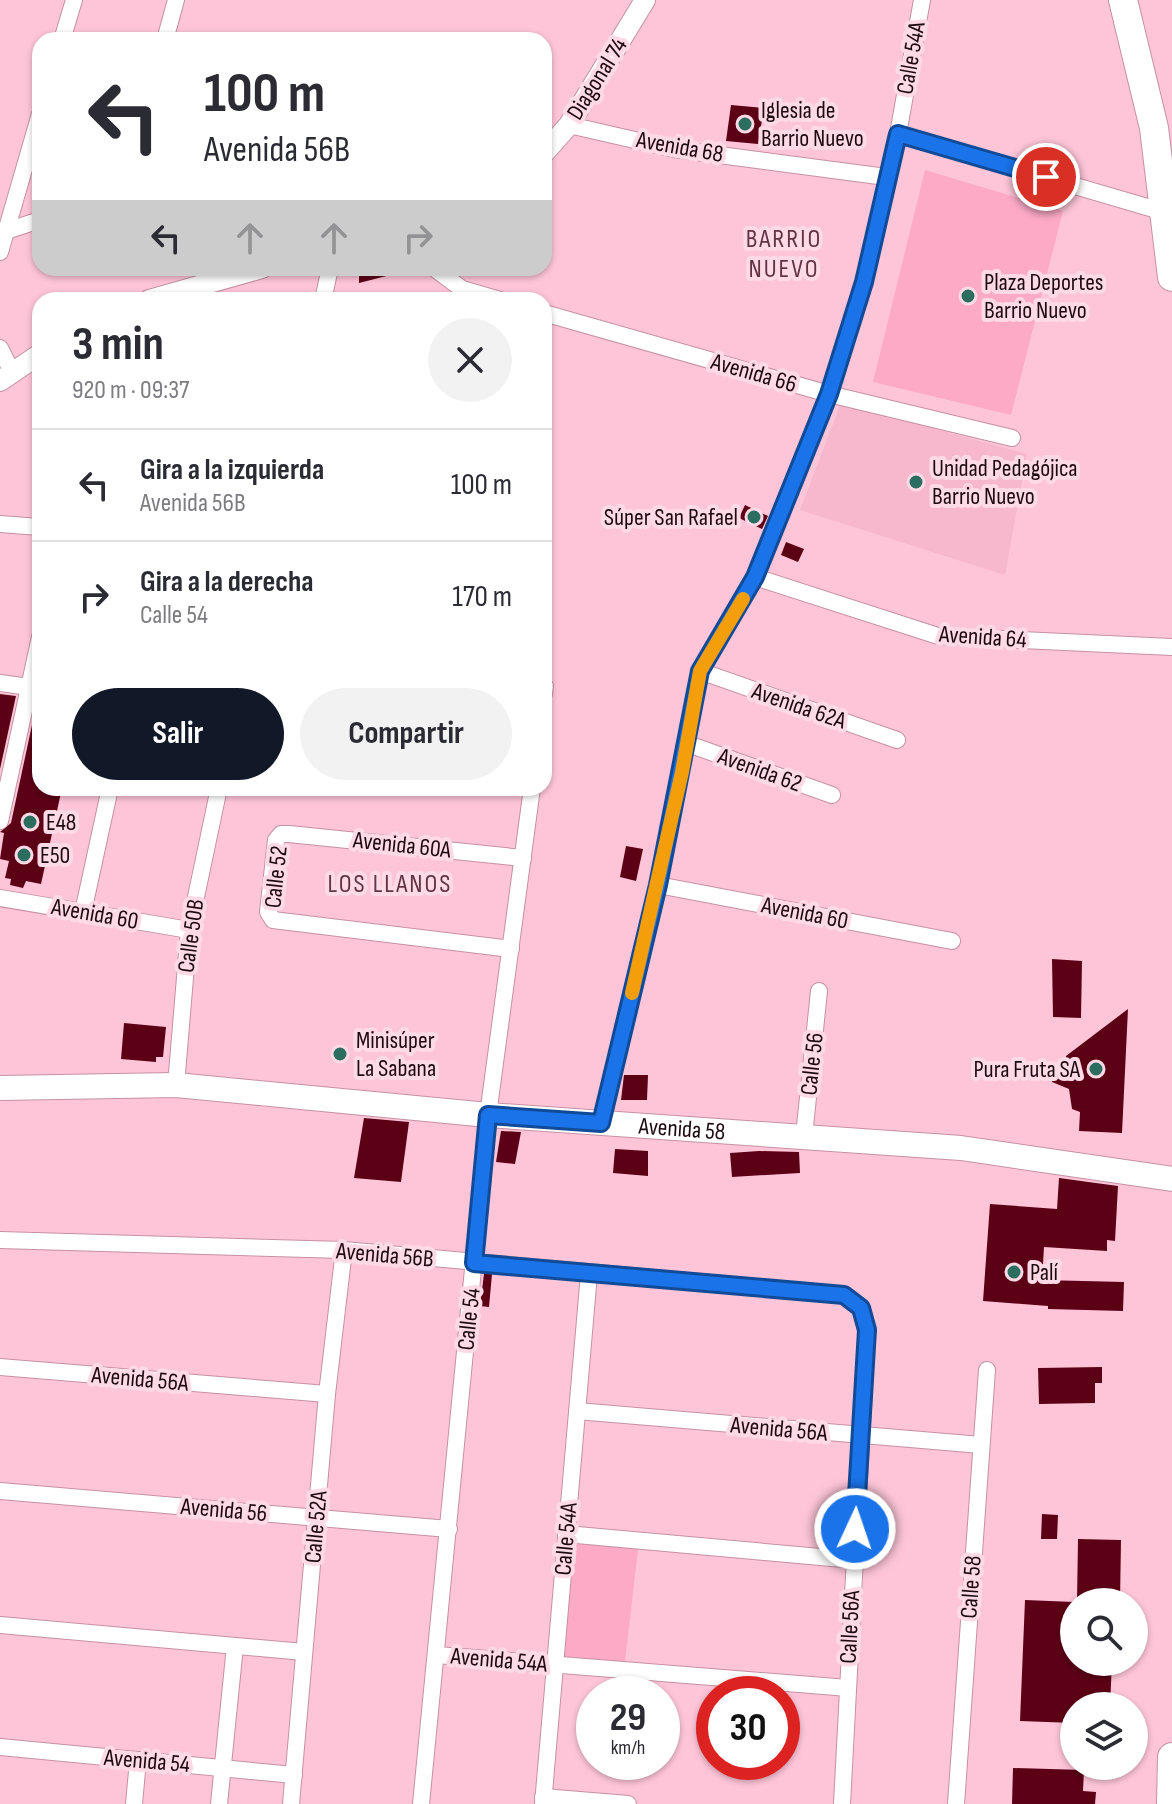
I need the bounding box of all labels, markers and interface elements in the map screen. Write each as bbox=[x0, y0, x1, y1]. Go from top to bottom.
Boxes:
street label: Calle 54A bbox=[890, 19, 932, 96]
street label: Diagonal 74 bbox=[561, 33, 633, 125]
text: 100 m bbox=[204, 61, 325, 128]
icon: left bbox=[72, 64, 176, 168]
place label: Iglesia de Barrio Nuevo bbox=[761, 96, 864, 153]
marker: Iglesia de Barrio Nuevo bbox=[736, 115, 754, 133]
street label: Avenida 68 bbox=[633, 125, 726, 169]
text: Avenida 56B bbox=[204, 129, 350, 172]
pin bbox=[1012, 143, 1080, 211]
icon: arrive bbox=[1024, 155, 1068, 199]
icon: left bbox=[144, 216, 188, 260]
icon: ahead bbox=[228, 216, 272, 260]
icon: ahead bbox=[312, 216, 356, 260]
icon: right bbox=[396, 216, 440, 260]
district label: BARRIO NUEVO bbox=[746, 224, 822, 285]
place label: Plaza Deportes Barrio Nuevo bbox=[984, 268, 1103, 325]
marker: Plaza Deportes Barrio Nuevo bbox=[959, 287, 977, 305]
text: 3 min bbox=[72, 316, 164, 373]
button: close bbox=[428, 318, 512, 402]
street label: Avenida 66 bbox=[707, 347, 800, 399]
text: 920 m · 09:37 bbox=[72, 375, 189, 406]
text: Gira a la izquierda bbox=[140, 452, 324, 488]
place label: Unidad Pedagójica Barrio Nuevo bbox=[932, 454, 1077, 511]
icon: left bbox=[72, 463, 116, 507]
text: 100 m bbox=[451, 467, 512, 503]
marker: Unidad Pedagójica Barrio Nuevo bbox=[907, 473, 925, 491]
text: Avenida 56B bbox=[140, 488, 245, 519]
place label: Súper San Rafael bbox=[604, 503, 738, 532]
marker: Súper San Rafael bbox=[745, 508, 763, 526]
text: Gira a la derecha bbox=[140, 564, 314, 600]
icon: right bbox=[72, 575, 116, 619]
text: 170 m bbox=[452, 579, 512, 615]
text: Calle 54 bbox=[140, 600, 208, 631]
street label: Avenida 64 bbox=[937, 619, 1028, 655]
street label: Avenida 62A bbox=[747, 676, 850, 736]
button: Salir bbox=[72, 688, 284, 780]
button: Compartir bbox=[300, 688, 512, 780]
street label: Avenida 62 bbox=[713, 741, 806, 799]
place label: E48 bbox=[46, 808, 76, 837]
marker: E48 bbox=[21, 813, 39, 831]
street label: Avenida 60A bbox=[351, 825, 453, 865]
place label: E50 bbox=[40, 841, 70, 870]
street label: Calle 52 bbox=[258, 844, 294, 910]
marker: E50 bbox=[15, 846, 33, 864]
district label: LOS LLANOS bbox=[328, 869, 452, 900]
street label: Avenida 60 bbox=[758, 890, 851, 936]
street label: Avenida 60 bbox=[48, 892, 141, 936]
street label: Calle 50B bbox=[172, 897, 210, 975]
place label: Minisúper La Sabana bbox=[356, 1026, 436, 1083]
street label: Calle 56 bbox=[794, 1031, 830, 1097]
marker: Minisúper La Sabana bbox=[331, 1045, 349, 1063]
place label: Pura Fruta SA bbox=[973, 1055, 1081, 1084]
marker: Pura Fruta SA bbox=[1087, 1060, 1105, 1078]
street label: Avenida 58 bbox=[637, 1111, 726, 1146]
street label: Avenida 56B bbox=[334, 1236, 435, 1274]
place label: Palí bbox=[1030, 1258, 1059, 1287]
marker: Palí bbox=[1005, 1263, 1023, 1281]
street label: Calle 54 bbox=[451, 1286, 487, 1352]
street label: Avenida 56A bbox=[89, 1360, 190, 1398]
street label: Avenida 56A bbox=[728, 1410, 829, 1448]
position arrow bbox=[813, 1487, 897, 1571]
street label: Calle 52A bbox=[298, 1489, 334, 1564]
street label: Avenida 56 bbox=[179, 1492, 268, 1528]
street label: Calle 54A bbox=[548, 1501, 584, 1577]
street label: Calle 58 bbox=[954, 1555, 988, 1619]
map controls bbox=[1060, 1588, 1148, 1780]
button: search bbox=[1060, 1588, 1148, 1676]
street label: Calle 56A bbox=[834, 1589, 866, 1664]
street label: Avenida 54A bbox=[449, 1641, 549, 1679]
speed limit sign: 30 bbox=[696, 1676, 800, 1780]
button: layers bbox=[1060, 1692, 1148, 1780]
text: 29 bbox=[610, 1694, 646, 1742]
text: km/h bbox=[611, 1736, 645, 1760]
street label: Avenida 54 bbox=[102, 1743, 191, 1779]

